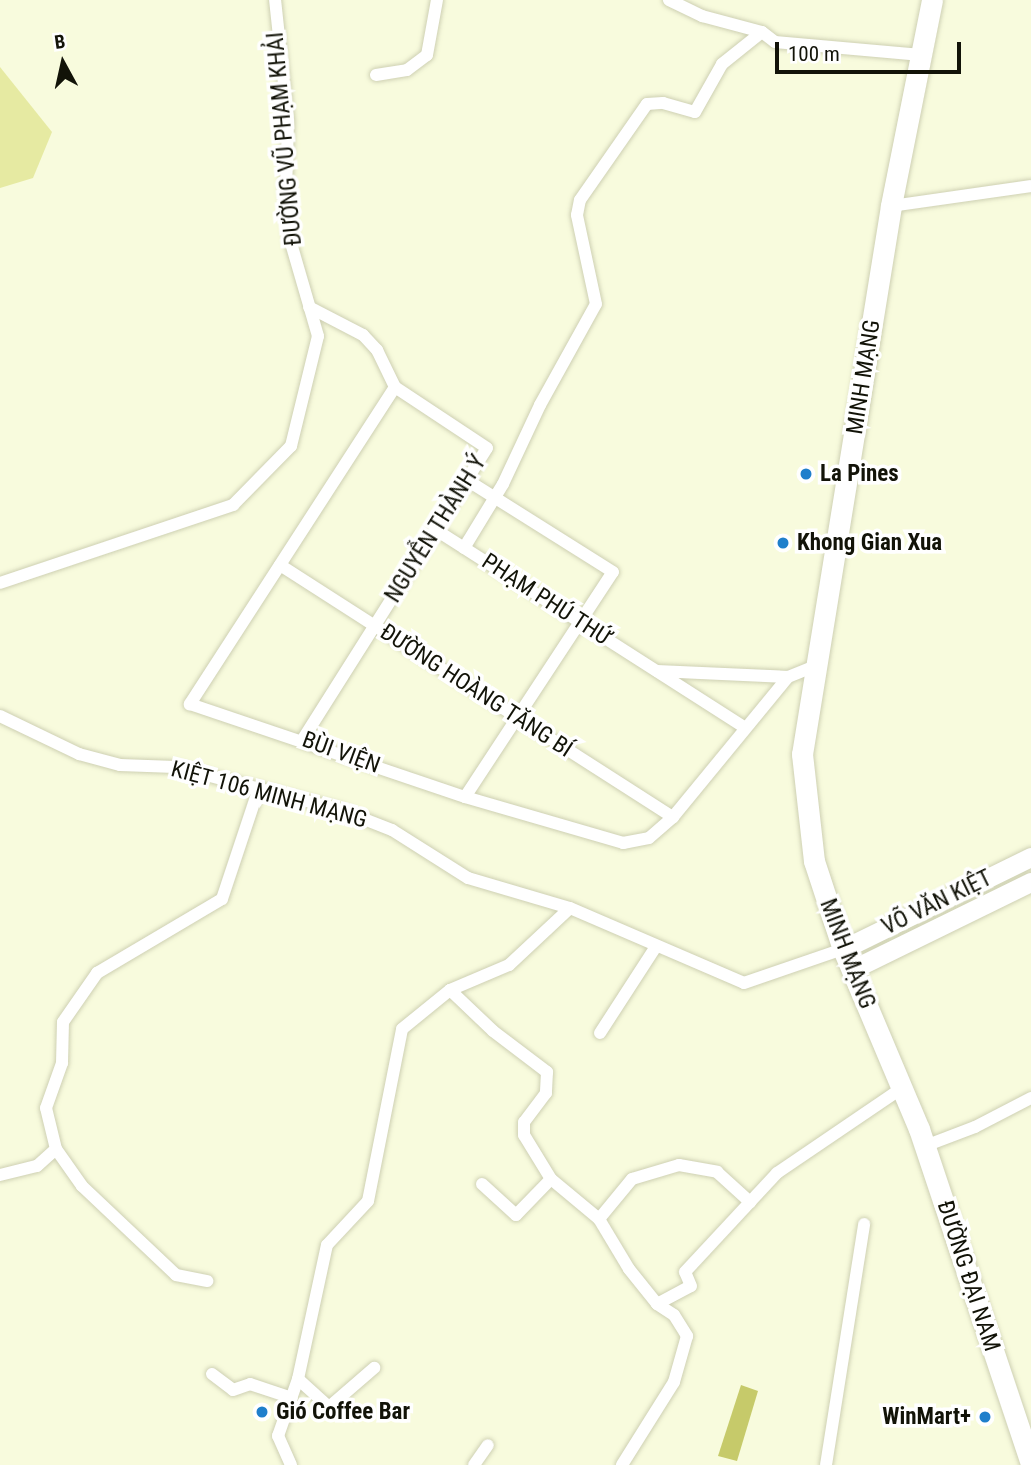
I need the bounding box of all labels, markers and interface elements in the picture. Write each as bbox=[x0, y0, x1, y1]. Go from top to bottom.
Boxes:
north arrow bbox=[28, 28, 98, 98]
scale bar bbox=[779, 28, 964, 72]
text: B bbox=[53, 30, 67, 54]
street label: ĐƯỜNG VŨ PHẠM KHẢI bbox=[262, 31, 308, 247]
text: 100 m bbox=[788, 42, 840, 66]
street label: MINH MẠNG bbox=[841, 318, 887, 436]
street label: NGUYỄN THÀNH Ý bbox=[379, 450, 493, 608]
place label: La Pines bbox=[820, 460, 899, 488]
marker: La Pines bbox=[798, 466, 814, 482]
place label: Khong Gian Xua bbox=[797, 529, 942, 557]
marker: Khong Gian Xua bbox=[775, 535, 791, 551]
street label: PHẠM PHÚ THỨ bbox=[476, 548, 616, 652]
street label: ĐƯỜNG HOÀNG TĂNG BÍ bbox=[374, 618, 578, 764]
street label: BÙI VIỆN bbox=[298, 726, 384, 780]
street label: KIỆT 106 MINH MẠNG bbox=[168, 756, 370, 834]
street label: VÕ VĂN KIỆT bbox=[878, 865, 996, 941]
street label: MINH MẠNG bbox=[813, 895, 881, 1013]
street label: ĐƯỜNG ĐẠI NAM bbox=[931, 1197, 1005, 1355]
place label: Gió Coffee Bar bbox=[276, 1398, 410, 1426]
place label: WinMart+ bbox=[882, 1403, 971, 1431]
marker: Gió Coffee Bar bbox=[254, 1404, 270, 1420]
marker: WinMart+ bbox=[977, 1409, 993, 1425]

